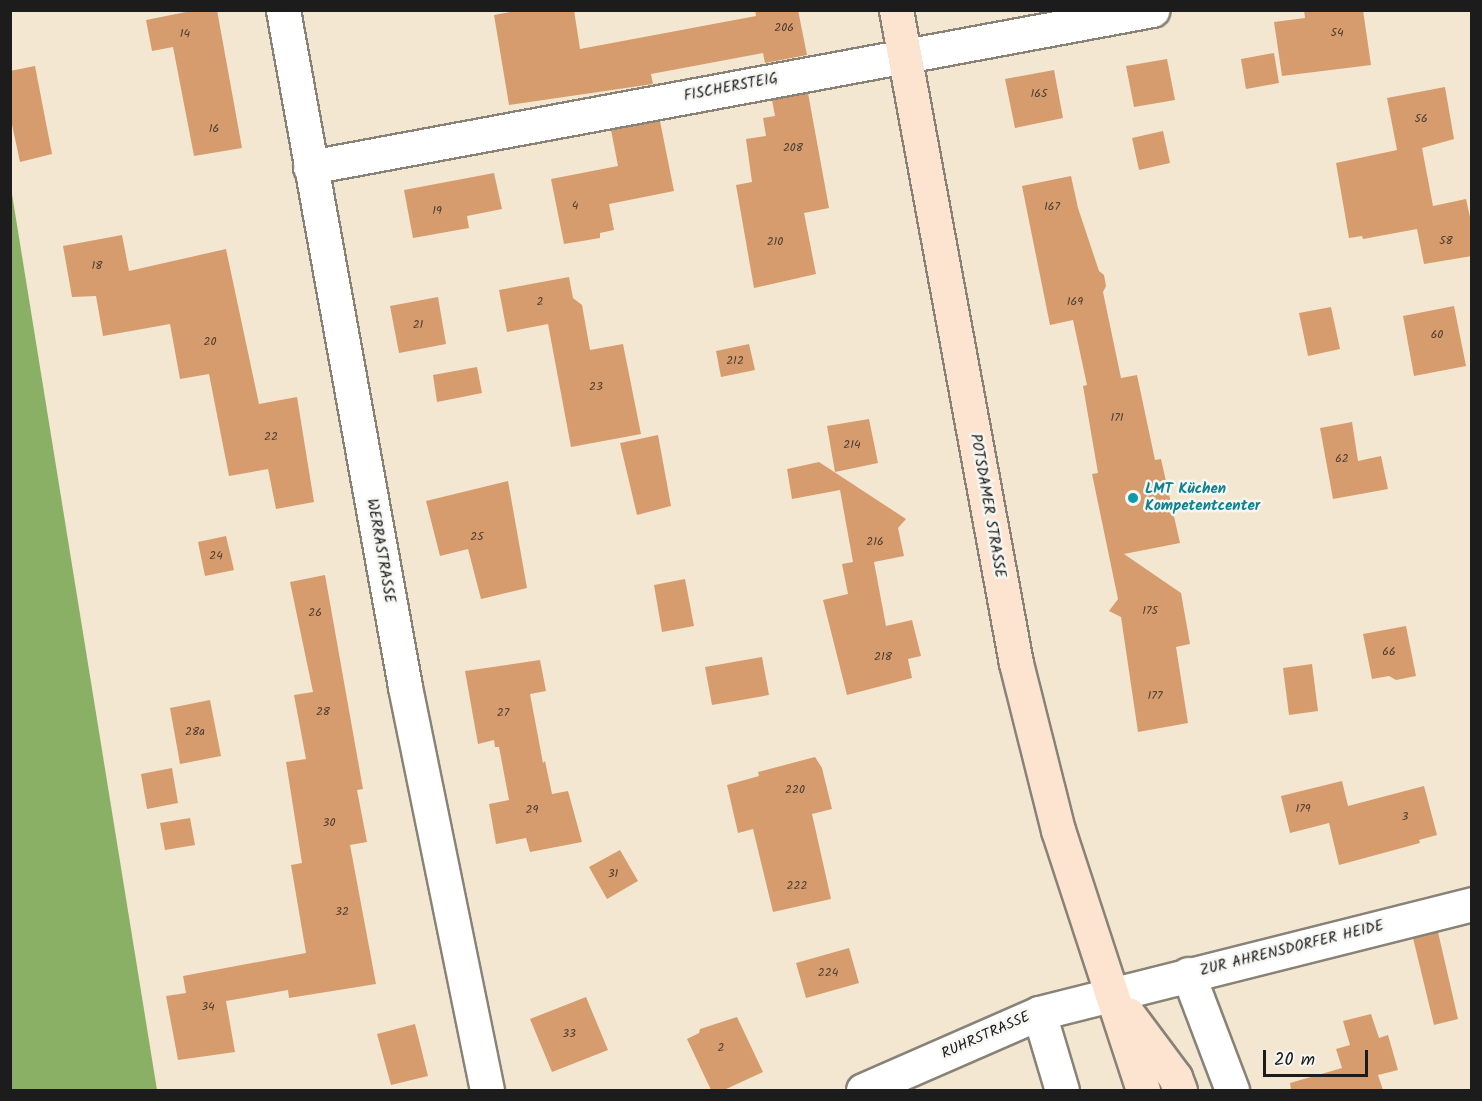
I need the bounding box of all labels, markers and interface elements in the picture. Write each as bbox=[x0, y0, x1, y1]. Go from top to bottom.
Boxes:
house number: 206 bbox=[774, 21, 794, 35]
house number: 54 bbox=[1330, 26, 1344, 40]
house number: 14 bbox=[180, 27, 190, 41]
street label: FISCHERSTEIG bbox=[682, 70, 780, 106]
house number: 165 bbox=[1031, 87, 1047, 101]
house number: 56 bbox=[1414, 112, 1428, 126]
house number: 16 bbox=[209, 122, 219, 136]
house number: 208 bbox=[783, 141, 803, 155]
house number: 4 bbox=[572, 199, 578, 213]
house number: 167 bbox=[1044, 200, 1060, 214]
house number: 19 bbox=[432, 204, 442, 218]
house number: 58 bbox=[1439, 234, 1453, 248]
house number: 210 bbox=[767, 235, 783, 249]
house number: 18 bbox=[92, 259, 102, 273]
house number: 2 bbox=[537, 295, 543, 309]
house number: 169 bbox=[1067, 295, 1083, 309]
house number: 21 bbox=[413, 318, 423, 332]
house number: 60 bbox=[1431, 328, 1443, 342]
house number: 20 bbox=[204, 335, 216, 349]
house number: 212 bbox=[726, 354, 744, 368]
house number: 23 bbox=[589, 380, 603, 394]
house number: 171 bbox=[1110, 411, 1124, 425]
house number: 22 bbox=[264, 430, 278, 444]
street label: POTSDAMER STRASSE bbox=[965, 433, 1009, 579]
house number: 214 bbox=[843, 438, 861, 452]
house number: 62 bbox=[1335, 452, 1349, 466]
place label: LMT Küchen Kompetentcenter bbox=[1145, 480, 1260, 515]
marker: LMT Küchen Kompetentcenter bbox=[1126, 491, 1140, 505]
street label: WERRASTRASSE bbox=[362, 497, 398, 605]
house number: 25 bbox=[470, 530, 484, 544]
house number: 216 bbox=[866, 535, 884, 549]
house number: 24 bbox=[209, 549, 223, 563]
house number: 175 bbox=[1142, 604, 1158, 618]
house number: 26 bbox=[308, 606, 322, 620]
house number: 66 bbox=[1382, 645, 1396, 659]
house number: 218 bbox=[874, 650, 892, 664]
house number: 177 bbox=[1148, 689, 1162, 703]
house number: 28 bbox=[316, 705, 330, 719]
house number: 27 bbox=[497, 706, 509, 720]
house number: 28a bbox=[185, 725, 205, 739]
house number: 220 bbox=[785, 783, 805, 797]
house number: 179 bbox=[1295, 802, 1311, 816]
house number: 29 bbox=[526, 803, 538, 817]
house number: 3 bbox=[1402, 810, 1408, 824]
house number: 30 bbox=[323, 816, 335, 830]
house number: 31 bbox=[608, 867, 618, 881]
house number: 222 bbox=[787, 879, 807, 893]
house number: 32 bbox=[335, 905, 349, 919]
street label: ZUR AHRENSDORFER HEIDE bbox=[1198, 917, 1386, 981]
house number: 224 bbox=[818, 966, 838, 980]
house number: 34 bbox=[201, 1000, 215, 1014]
street label: RUHRSTRASSE bbox=[939, 1008, 1033, 1064]
house number: 33 bbox=[562, 1027, 576, 1041]
scale bar bbox=[1266, 1038, 1371, 1076]
house number: 2 bbox=[718, 1041, 724, 1055]
text: 20 m bbox=[1274, 1046, 1315, 1075]

